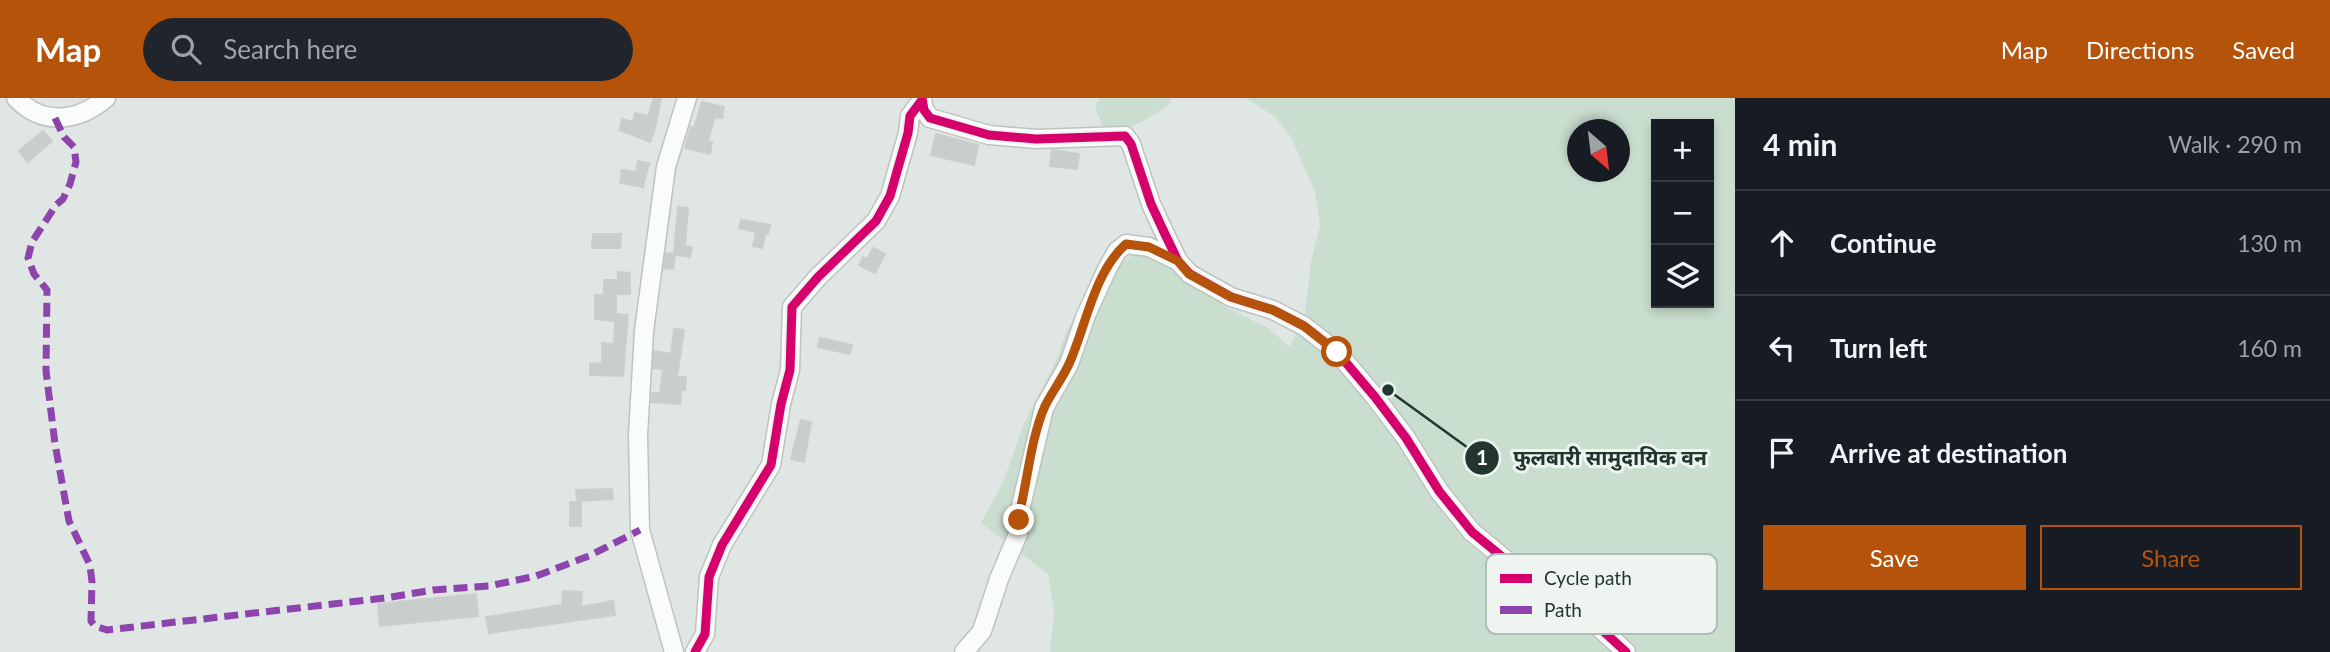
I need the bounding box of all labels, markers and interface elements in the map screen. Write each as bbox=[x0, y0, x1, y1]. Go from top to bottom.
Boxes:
search box bbox=[143, 18, 633, 81]
text: Map bbox=[35, 29, 101, 69]
icon: search bbox=[167, 30, 205, 68]
text: Search here bbox=[223, 33, 357, 65]
text: Map bbox=[2001, 35, 2048, 64]
text: Directions bbox=[2086, 35, 2194, 64]
text: Saved bbox=[2232, 35, 2295, 64]
north arrow bbox=[1567, 119, 1630, 182]
map controls bbox=[1651, 119, 1714, 308]
button: + bbox=[1651, 119, 1714, 182]
text: 4 min bbox=[1763, 126, 1837, 162]
text: Walk · 290 m bbox=[2168, 130, 2302, 158]
button: − bbox=[1651, 182, 1714, 245]
icon: ahead bbox=[1763, 224, 1801, 262]
text: Continue bbox=[1830, 227, 1936, 259]
text: 130 m bbox=[2237, 229, 2302, 257]
button: layers bbox=[1651, 245, 1714, 308]
icon: left bbox=[1763, 329, 1801, 367]
text: Turn left bbox=[1830, 332, 1927, 364]
text: 160 m bbox=[2237, 334, 2302, 362]
route start bbox=[1321, 336, 1352, 367]
icon: arrive bbox=[1763, 434, 1801, 472]
callout: फुलबारी सामुदायिक वन bbox=[1465, 437, 1721, 479]
text: Arrive at destination bbox=[1830, 437, 2067, 469]
text: 1 bbox=[1476, 444, 1488, 469]
text: फुलबारी सामुदायिक वन bbox=[1513, 444, 1708, 471]
route end bbox=[1003, 504, 1034, 535]
button: Save bbox=[1763, 525, 2026, 590]
button: Share bbox=[2040, 525, 2302, 590]
legend bbox=[1486, 554, 1717, 634]
text: Cycle path bbox=[1544, 566, 1632, 589]
text: Path bbox=[1544, 598, 1582, 621]

